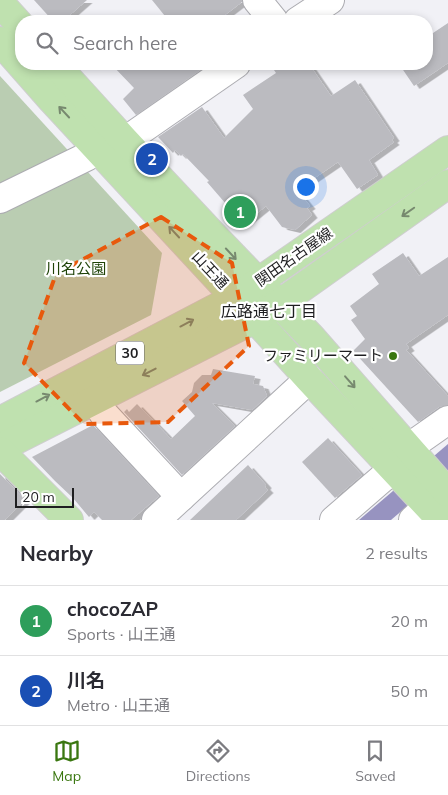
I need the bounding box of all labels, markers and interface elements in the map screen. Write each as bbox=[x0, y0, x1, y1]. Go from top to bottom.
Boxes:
search box bbox=[15, 15, 433, 70]
icon: search bbox=[33, 29, 61, 57]
text: Search here bbox=[73, 31, 177, 55]
one-way arrow bbox=[58, 106, 70, 119]
pin: 2 bbox=[136, 140, 168, 178]
your location bbox=[293, 174, 319, 200]
pin: 1 bbox=[224, 193, 256, 231]
one-way arrow bbox=[401, 207, 415, 217]
street label: 関田名古屋線 bbox=[251, 223, 336, 290]
one-way arrow bbox=[168, 225, 180, 238]
street label: 山王通 bbox=[188, 247, 233, 293]
one-way arrow bbox=[225, 248, 237, 260]
park label: 川名公園 bbox=[46, 259, 106, 278]
district label: 広路通七丁目 bbox=[221, 301, 317, 321]
one-way arrow bbox=[179, 318, 194, 327]
road number: 30 bbox=[116, 342, 144, 364]
place label: ファミリーマート bbox=[263, 346, 383, 365]
marker: ファミリーマート bbox=[387, 350, 399, 362]
one-way arrow bbox=[142, 368, 157, 377]
one-way arrow bbox=[344, 375, 355, 388]
one-way arrow bbox=[35, 393, 50, 402]
scale bar bbox=[15, 485, 74, 508]
text: 20 m bbox=[22, 488, 55, 506]
text: Nearby bbox=[20, 540, 93, 566]
text: 2 results bbox=[365, 543, 428, 563]
text: chocoZAP bbox=[67, 597, 158, 621]
text: 1 bbox=[31, 611, 41, 631]
text: 20 m bbox=[391, 611, 428, 631]
text: Sports · 山王通 bbox=[67, 624, 176, 644]
text: 川名 bbox=[67, 668, 105, 692]
text: 2 bbox=[31, 681, 41, 701]
text: 50 m bbox=[391, 681, 428, 701]
text: Metro · 山王通 bbox=[67, 695, 170, 715]
tab: Map bbox=[52, 737, 81, 785]
tab: Directions bbox=[186, 737, 251, 785]
tab: Saved bbox=[355, 737, 396, 785]

